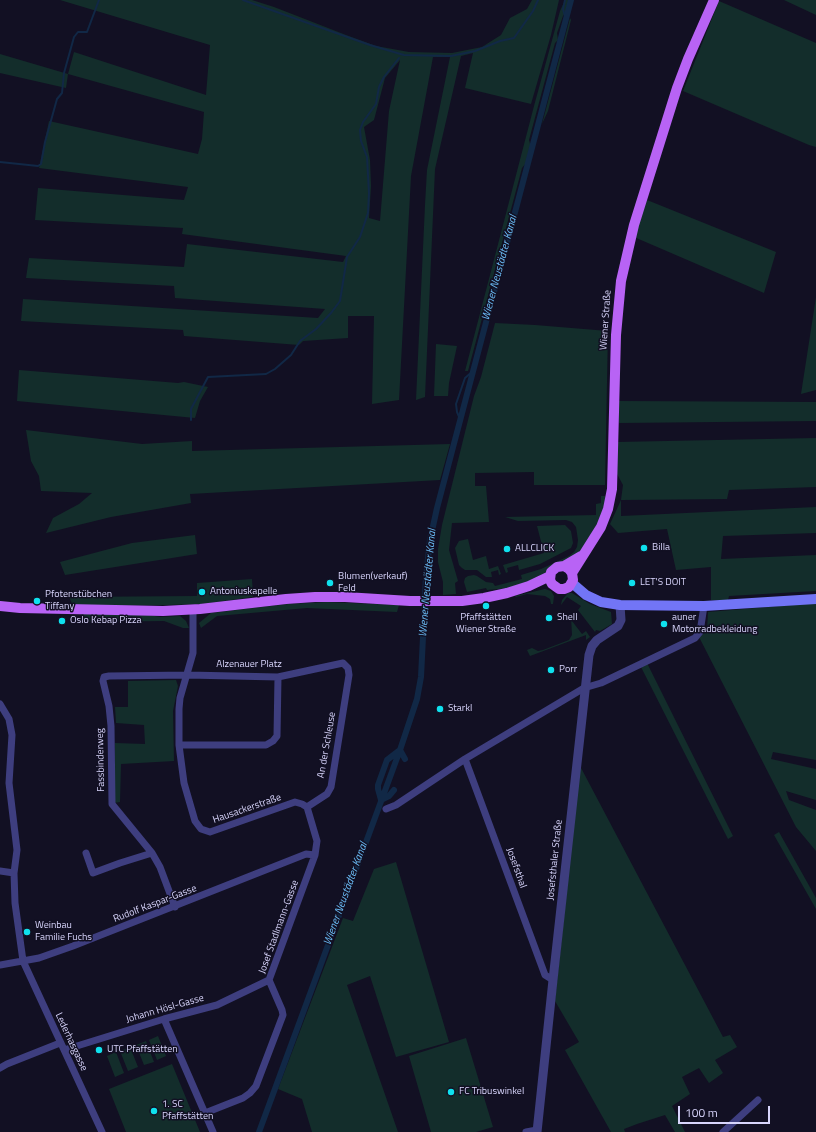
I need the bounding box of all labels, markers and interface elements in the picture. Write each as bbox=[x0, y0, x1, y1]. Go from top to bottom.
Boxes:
water label: Wiener Neustädter Kanal bbox=[480, 214, 520, 322]
street label: Wiener Straße bbox=[598, 290, 614, 350]
water label: Wiener Neustädter Kanal bbox=[417, 528, 439, 638]
place label: Billa bbox=[652, 542, 670, 554]
place label: ALLCLICK bbox=[515, 543, 554, 555]
marker: Billa bbox=[639, 543, 649, 553]
marker: ALLCLICK bbox=[502, 544, 512, 554]
place label: Blumen(verkauf) Feld bbox=[338, 571, 407, 594]
place label: LET'S DOIT bbox=[640, 577, 686, 589]
marker: Blumen(verkauf) Feld bbox=[325, 578, 335, 588]
marker: LET'S DOIT bbox=[627, 578, 637, 588]
place label: Antoniuskapelle bbox=[210, 586, 277, 598]
marker: Antoniuskapelle bbox=[197, 587, 207, 597]
place label: Pfotenstübchen Tiffany bbox=[45, 589, 112, 612]
marker: Pfotenstübchen Tiffany bbox=[32, 596, 42, 606]
marker: Pfaffstätten Wiener Straße bbox=[481, 601, 491, 611]
place label: Pfaffstätten Wiener Straße bbox=[456, 612, 516, 636]
place label: Shell bbox=[557, 612, 577, 624]
place label: auner Motorradbekleidung bbox=[672, 612, 757, 636]
marker: Shell bbox=[544, 613, 554, 623]
place label: Oslo Kebap Pizza bbox=[70, 615, 142, 627]
marker: Oslo Kebap Pizza bbox=[57, 616, 67, 626]
marker: auner Motorradbekleidung bbox=[659, 619, 669, 629]
street label: Alzenauer Platz bbox=[216, 659, 282, 671]
place label: Porr bbox=[559, 664, 577, 676]
marker: Porr bbox=[546, 665, 556, 675]
place label: Starkl bbox=[448, 703, 472, 715]
marker: Starkl bbox=[435, 704, 445, 714]
street label: An der Schleuse bbox=[315, 711, 339, 779]
street label: Fassbinderweg bbox=[94, 728, 108, 792]
street label: Hausackerstraße bbox=[211, 792, 283, 826]
street label: Josefsthaler Straße bbox=[545, 819, 565, 901]
water label: Wiener Neustädter Kanal bbox=[321, 841, 371, 947]
street label: Josefsthal bbox=[503, 846, 529, 890]
street label: Josef Stadlmann-Gasse bbox=[256, 879, 302, 975]
street label: Rudolf Kaspar-Gasse bbox=[112, 883, 198, 925]
place label: Weinbau Familie Fuchs bbox=[35, 920, 92, 944]
marker: Weinbau Familie Fuchs bbox=[22, 927, 32, 937]
street label: Johann Hösl-Gasse bbox=[125, 992, 205, 1026]
street label: Lederhasgasse bbox=[52, 1011, 90, 1073]
place label: UTC Pfaffstätten bbox=[107, 1044, 178, 1056]
marker: UTC Pfaffstätten bbox=[94, 1045, 104, 1055]
place label: FC Tribuswinkel bbox=[459, 1086, 524, 1098]
marker: FC Tribuswinkel bbox=[446, 1087, 456, 1097]
scale bar bbox=[680, 1098, 772, 1124]
place label: 1. SC Pfaffstätten bbox=[162, 1099, 213, 1122]
text: 100 m bbox=[685, 1103, 718, 1122]
marker: 1. SC Pfaffstätten bbox=[149, 1106, 159, 1116]

